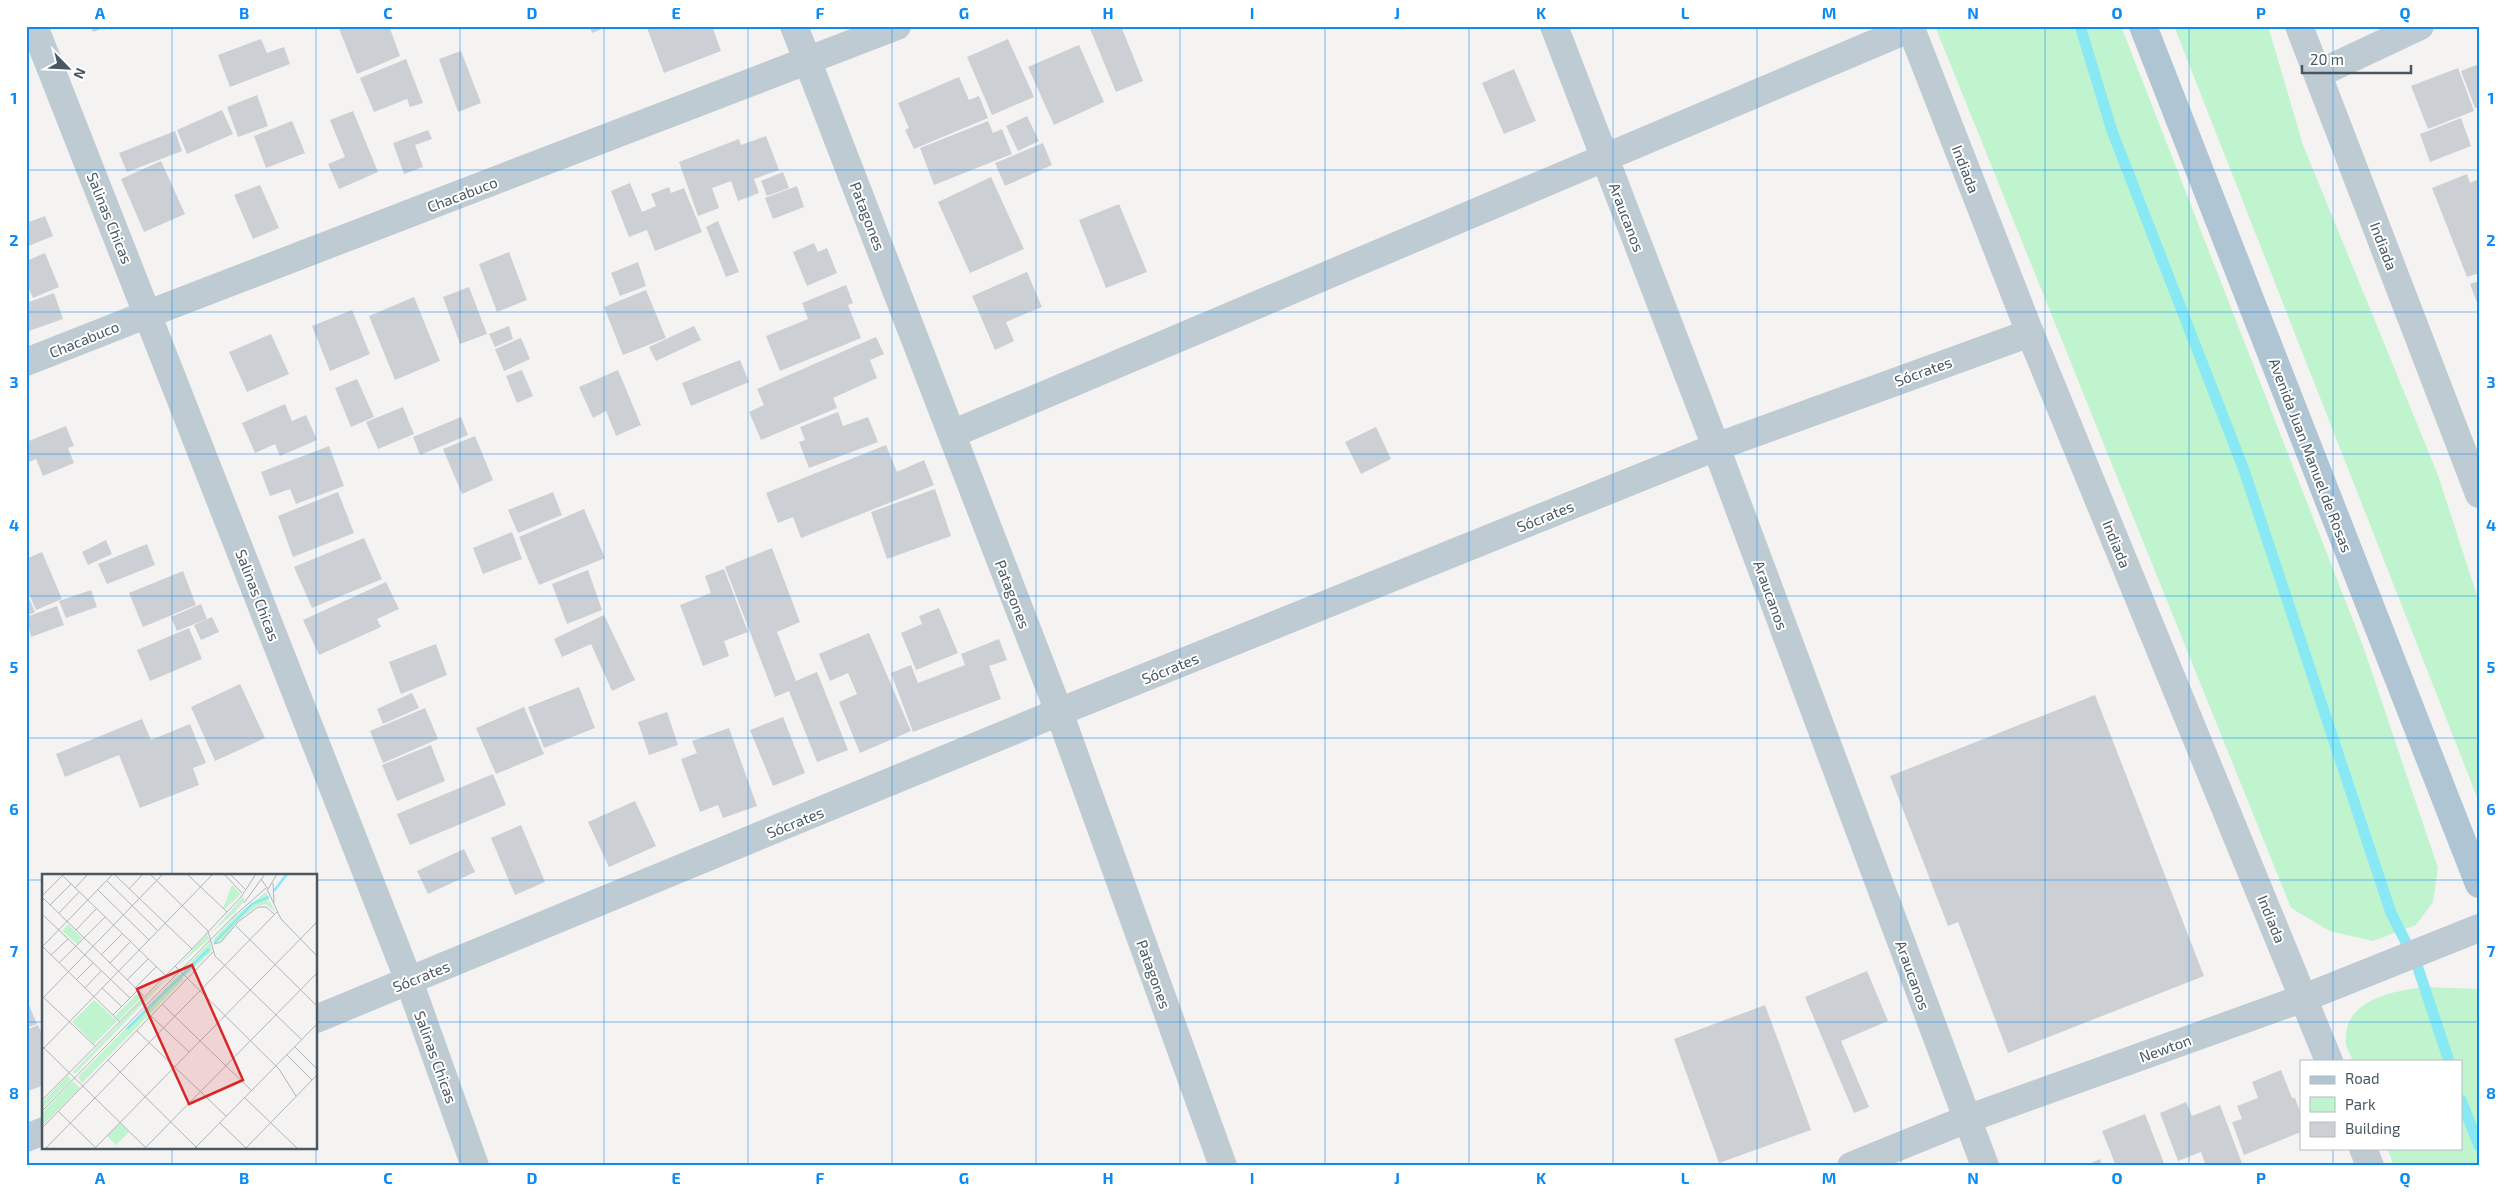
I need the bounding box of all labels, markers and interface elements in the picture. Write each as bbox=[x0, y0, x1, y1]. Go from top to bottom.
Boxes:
text: A bbox=[95, 3, 106, 22]
text: B bbox=[239, 3, 249, 22]
text: C bbox=[383, 3, 393, 22]
text: D bbox=[527, 3, 538, 22]
text: E bbox=[671, 3, 681, 22]
text: F bbox=[816, 3, 825, 22]
text: G bbox=[959, 3, 969, 22]
text: H bbox=[1102, 3, 1114, 22]
text: I bbox=[1250, 3, 1254, 22]
text: J bbox=[1394, 3, 1400, 22]
text: K bbox=[1536, 3, 1547, 22]
text: L bbox=[1681, 3, 1690, 22]
text: M bbox=[1822, 3, 1836, 22]
text: N bbox=[1967, 3, 1979, 22]
text: O bbox=[2111, 3, 2123, 22]
text: P bbox=[2256, 3, 2266, 22]
text: Q bbox=[2399, 3, 2411, 23]
north arrow bbox=[42, 42, 92, 92]
scale bar bbox=[2302, 42, 2411, 74]
text: 20 m bbox=[2310, 50, 2344, 68]
text: N bbox=[71, 65, 90, 82]
text: 1 bbox=[11, 88, 17, 107]
text: 1 bbox=[2488, 88, 2494, 107]
street label: Indiada bbox=[1949, 142, 1983, 196]
street label: Salinas Chicas bbox=[84, 170, 136, 266]
street label: Chacabuco bbox=[424, 172, 500, 216]
street label: Patagones bbox=[847, 179, 889, 253]
street label: Araucanos bbox=[1606, 180, 1648, 254]
street label: Indiada bbox=[2367, 219, 2401, 273]
text: 2 bbox=[9, 230, 19, 249]
text: 2 bbox=[2486, 230, 2496, 249]
street label: Chacabuco bbox=[46, 317, 122, 361]
street label: Sócrates bbox=[1892, 352, 1954, 390]
street label: Avenida Juan Manuel de Rosas bbox=[2266, 355, 2356, 555]
text: 3 bbox=[9, 372, 19, 391]
text: 3 bbox=[2486, 372, 2496, 391]
street label: Sócrates bbox=[1514, 496, 1576, 536]
text: 4 bbox=[9, 515, 19, 534]
text: 4 bbox=[2486, 515, 2496, 534]
street label: Indiada bbox=[2099, 517, 2135, 571]
street label: Salinas Chicas bbox=[232, 547, 284, 643]
street label: Patagones bbox=[992, 557, 1034, 631]
street label: Araucanos bbox=[1750, 558, 1792, 632]
street label: Sócrates bbox=[1139, 648, 1201, 688]
text: 5 bbox=[10, 657, 19, 676]
text: 5 bbox=[2487, 657, 2496, 676]
text: 6 bbox=[9, 799, 19, 818]
text: 6 bbox=[2486, 799, 2496, 818]
street label: Sócrates bbox=[764, 802, 826, 842]
inset map bbox=[42, 874, 318, 1150]
street label: Indiada bbox=[2254, 892, 2290, 946]
street label: Patagones bbox=[1133, 937, 1175, 1011]
street label: Araucanos bbox=[1892, 938, 1934, 1012]
text: 7 bbox=[10, 941, 19, 960]
text: 7 bbox=[2487, 941, 2496, 960]
street label: Sócrates bbox=[390, 956, 452, 996]
street label: Salinas Chicas bbox=[411, 1008, 461, 1106]
street label: Newton bbox=[2137, 1030, 2193, 1066]
legend bbox=[2300, 1060, 2462, 1150]
text: Road bbox=[2345, 1069, 2380, 1087]
text: 8 bbox=[9, 1083, 19, 1102]
text: 8 bbox=[2486, 1083, 2496, 1102]
text: Park bbox=[2345, 1095, 2376, 1113]
text: Building bbox=[2345, 1119, 2401, 1137]
text: A bbox=[95, 1168, 106, 1187]
text: B bbox=[239, 1168, 249, 1187]
text: C bbox=[383, 1168, 393, 1187]
text: D bbox=[527, 1168, 538, 1187]
text: E bbox=[671, 1168, 681, 1187]
text: F bbox=[816, 1168, 825, 1187]
text: G bbox=[959, 1168, 969, 1187]
text: H bbox=[1102, 1168, 1114, 1187]
text: I bbox=[1250, 1168, 1254, 1187]
text: J bbox=[1394, 1168, 1400, 1187]
text: K bbox=[1536, 1168, 1547, 1187]
text: L bbox=[1681, 1168, 1690, 1187]
text: M bbox=[1822, 1168, 1836, 1187]
text: N bbox=[1967, 1168, 1979, 1187]
text: O bbox=[2111, 1168, 2123, 1187]
text: P bbox=[2256, 1168, 2266, 1187]
text: Q bbox=[2399, 1168, 2411, 1188]

